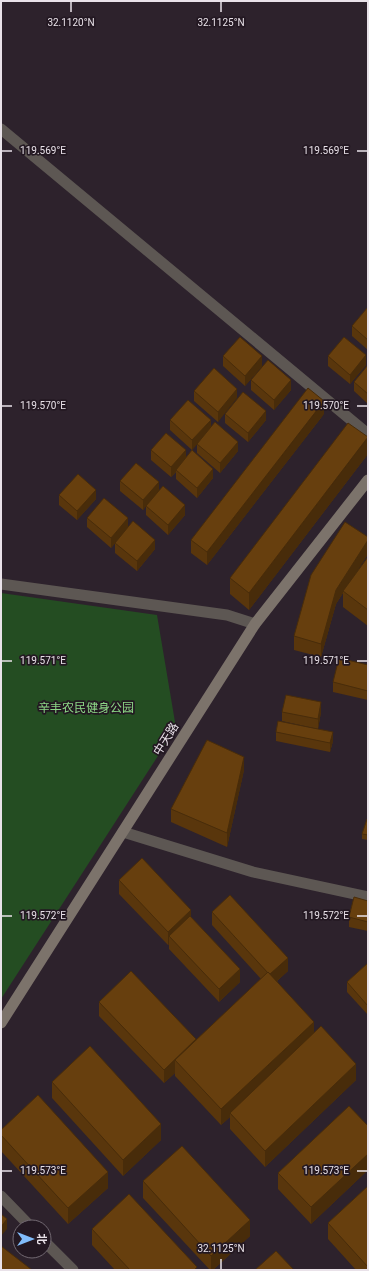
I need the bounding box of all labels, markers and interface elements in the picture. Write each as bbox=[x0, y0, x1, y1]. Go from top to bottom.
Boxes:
text: 32.1120°N bbox=[47, 17, 95, 28]
text: 32.1125°N bbox=[197, 17, 245, 28]
text: 119.569°E bbox=[20, 145, 66, 156]
text: 119.569°E bbox=[303, 145, 349, 156]
text: 119.570°E bbox=[20, 400, 66, 411]
text: 119.570°E bbox=[303, 400, 349, 411]
text: 119.571°E bbox=[20, 655, 66, 666]
text: 119.571°E bbox=[303, 655, 349, 666]
park label: 辛丰农民健身公园 bbox=[38, 701, 134, 715]
street label: 中天路 bbox=[151, 720, 181, 758]
text: 119.572°E bbox=[20, 910, 66, 921]
text: 119.572°E bbox=[303, 910, 349, 921]
text: 119.573°E bbox=[20, 1165, 66, 1176]
text: 119.573°E bbox=[303, 1165, 349, 1176]
north arrow bbox=[12, 1219, 52, 1259]
text: 北 bbox=[35, 1234, 48, 1245]
text: 32.1125°N bbox=[197, 1243, 245, 1254]

